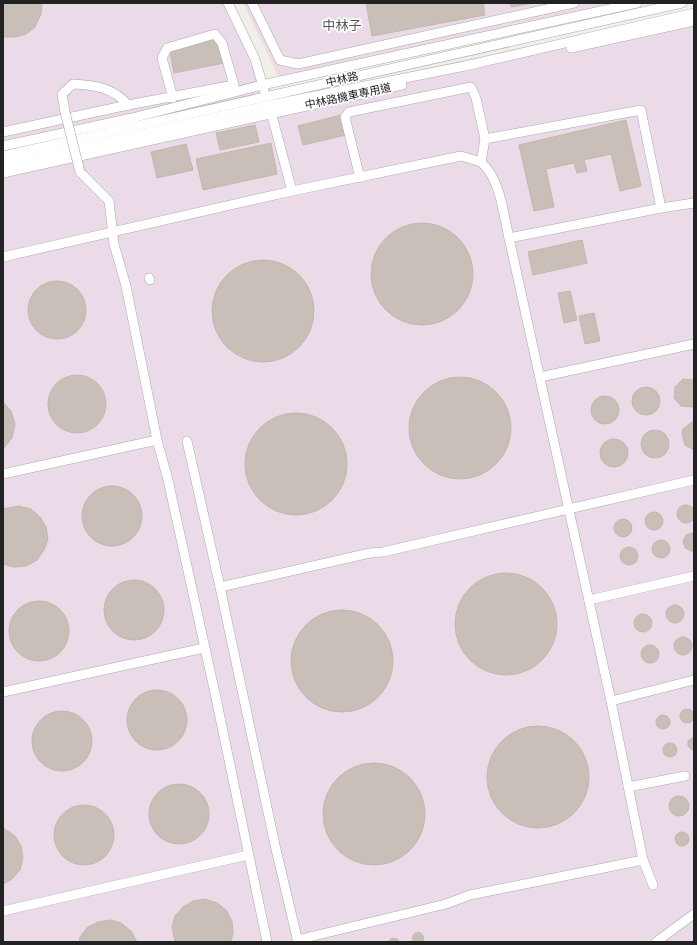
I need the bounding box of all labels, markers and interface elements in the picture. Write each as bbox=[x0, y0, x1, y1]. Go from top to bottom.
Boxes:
district label: 中林子 bbox=[322, 15, 362, 35]
street label: 中林路 bbox=[324, 67, 360, 91]
street label: 中林路機車專用道 bbox=[303, 79, 393, 113]

